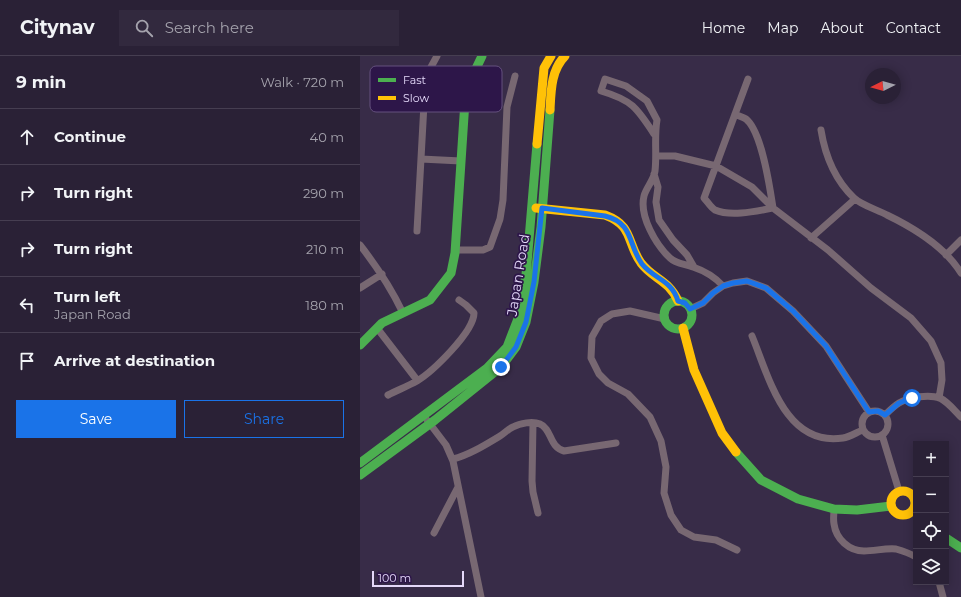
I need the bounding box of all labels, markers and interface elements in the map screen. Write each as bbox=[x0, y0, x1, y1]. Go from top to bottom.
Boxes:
search box bbox=[119, 10, 399, 46]
text: Citynav bbox=[20, 16, 95, 39]
icon: search bbox=[133, 17, 155, 39]
text: Search here bbox=[165, 18, 254, 37]
text: Home bbox=[702, 19, 745, 37]
text: Map bbox=[767, 19, 798, 37]
text: About bbox=[820, 19, 864, 37]
text: Contact bbox=[886, 19, 941, 37]
legend bbox=[370, 66, 502, 112]
north arrow bbox=[865, 68, 901, 104]
text: 9 min bbox=[16, 72, 66, 92]
text: Fast bbox=[403, 73, 427, 87]
text: Walk · 720 m bbox=[260, 74, 344, 90]
text: Slow bbox=[403, 91, 429, 105]
icon: ahead bbox=[16, 126, 38, 148]
text: Continue bbox=[54, 127, 126, 146]
text: 40 m bbox=[310, 129, 344, 145]
icon: right bbox=[16, 182, 38, 204]
text: Turn right bbox=[54, 183, 133, 202]
text: 290 m bbox=[303, 185, 344, 201]
street label: Japan Road bbox=[502, 233, 533, 318]
icon: right bbox=[16, 238, 38, 260]
text: Turn right bbox=[54, 239, 133, 258]
text: 210 m bbox=[306, 241, 344, 257]
text: Turn left bbox=[54, 287, 121, 306]
icon: left bbox=[16, 294, 38, 316]
text: 180 m bbox=[305, 297, 344, 313]
text: Japan Road bbox=[54, 306, 131, 322]
icon: arrive bbox=[16, 350, 38, 372]
text: Arrive at destination bbox=[54, 351, 215, 370]
route end bbox=[492, 358, 510, 376]
route start bbox=[903, 389, 921, 407]
button: Save bbox=[16, 400, 176, 438]
button: Share bbox=[184, 400, 344, 438]
map controls bbox=[913, 441, 949, 585]
button: + bbox=[913, 441, 949, 477]
button: − bbox=[913, 477, 949, 513]
button: locate bbox=[913, 513, 949, 549]
button: layers bbox=[913, 549, 949, 585]
scale bar bbox=[372, 569, 464, 588]
text: 100 m bbox=[378, 571, 411, 585]

